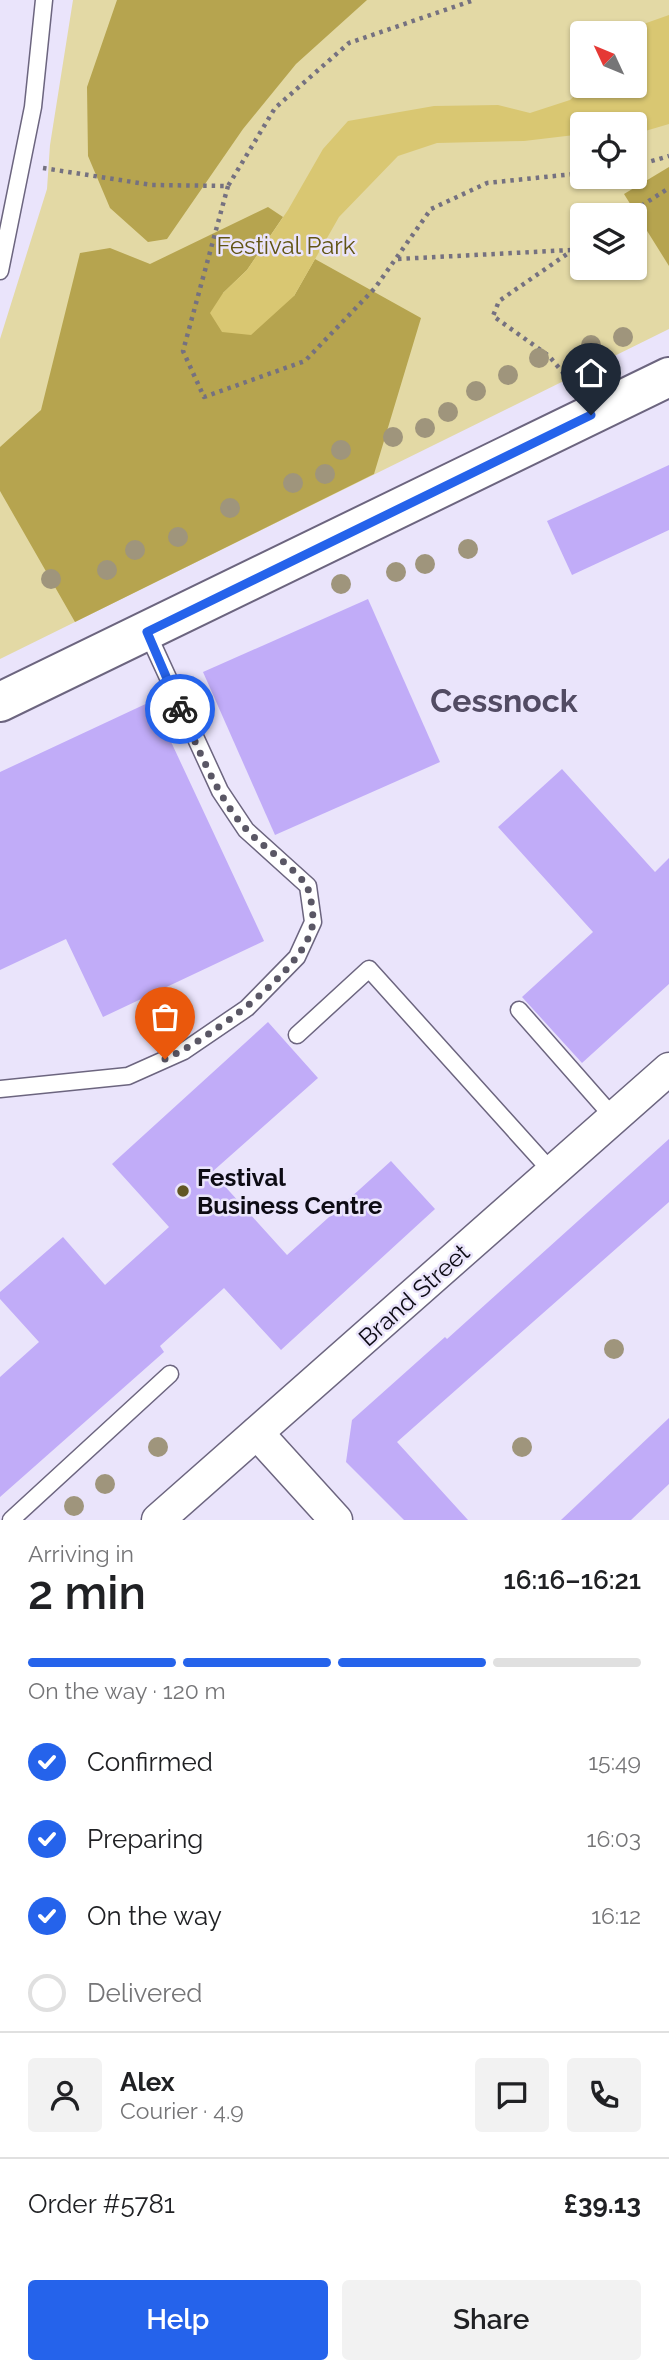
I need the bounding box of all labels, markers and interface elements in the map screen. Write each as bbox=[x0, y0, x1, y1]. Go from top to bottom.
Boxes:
north arrow bbox=[570, 21, 648, 98]
map controls bbox=[570, 21, 647, 280]
button: locate bbox=[570, 112, 647, 189]
button: layers bbox=[570, 203, 647, 280]
park label: Festival Park bbox=[217, 231, 356, 260]
pin bbox=[561, 343, 621, 415]
icon: home bbox=[572, 354, 610, 392]
courier bbox=[145, 674, 215, 744]
district label: Cessnock bbox=[430, 682, 578, 719]
icon: bike bbox=[161, 690, 199, 728]
pin bbox=[135, 987, 195, 1059]
icon: bag bbox=[146, 998, 184, 1036]
place label: Festival Business Centre bbox=[197, 1163, 382, 1220]
marker: Festival Business Centre bbox=[175, 1183, 191, 1199]
street label: Brand Street bbox=[353, 1238, 475, 1352]
text: Arriving in bbox=[28, 1540, 134, 1567]
text: 16:16–16:21 bbox=[503, 1565, 641, 1595]
text: 2 min bbox=[28, 1566, 146, 1620]
text: On the way · 120 m bbox=[28, 1677, 226, 1704]
icon: check bbox=[28, 1743, 66, 1781]
text: Confirmed bbox=[87, 1747, 213, 1777]
text: 15:49 bbox=[588, 1748, 641, 1775]
icon: check bbox=[28, 1820, 66, 1858]
text: Preparing bbox=[87, 1824, 203, 1854]
text: 16:03 bbox=[587, 1825, 641, 1852]
icon: check bbox=[28, 1897, 66, 1935]
text: On the way bbox=[87, 1901, 222, 1931]
text: 16:12 bbox=[591, 1902, 641, 1929]
text: Delivered bbox=[87, 1978, 202, 2008]
button: person bbox=[28, 2058, 102, 2132]
button: chat bbox=[475, 2058, 549, 2132]
button: phone bbox=[567, 2058, 641, 2132]
text: Alex bbox=[120, 2067, 175, 2097]
text: Courier · 4.9 bbox=[120, 2097, 244, 2124]
text: Order #5781 bbox=[28, 2189, 175, 2219]
text: £39.13 bbox=[564, 2189, 641, 2219]
button: Help bbox=[28, 2280, 328, 2360]
button: Share bbox=[342, 2280, 641, 2360]

